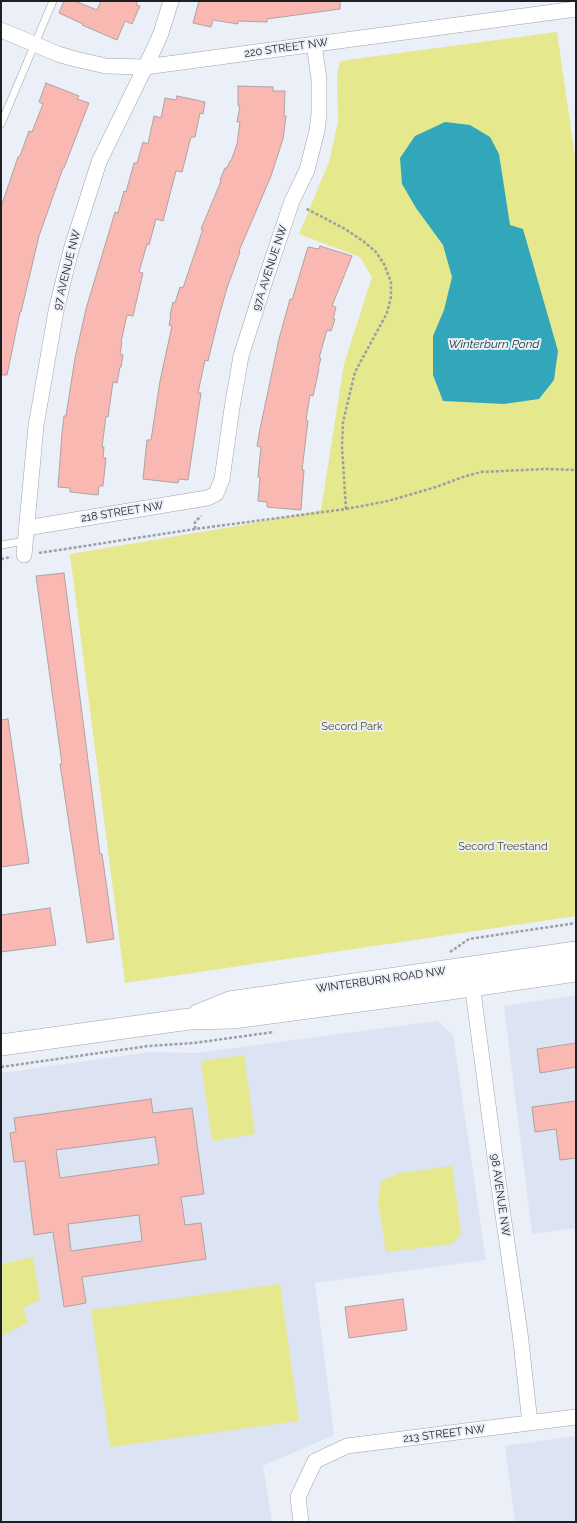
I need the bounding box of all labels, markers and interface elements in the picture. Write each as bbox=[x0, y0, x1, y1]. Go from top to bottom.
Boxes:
street label: 220 STREET NW bbox=[243, 36, 329, 60]
street label: 97A AVENUE NW bbox=[250, 224, 290, 312]
street label: 97 AVENUE NW bbox=[51, 228, 83, 312]
water label: Winterburn Pond bbox=[448, 337, 540, 351]
street label: 218 STREET NW bbox=[80, 499, 164, 525]
park label: Secord Park bbox=[321, 720, 383, 734]
park label: Secord Treestand bbox=[458, 840, 548, 854]
street label: WINTERBURN ROAD NW bbox=[315, 964, 447, 996]
street label: 98 AVENUE NW bbox=[488, 1153, 512, 1237]
street label: 213 STREET NW bbox=[402, 1422, 486, 1446]

